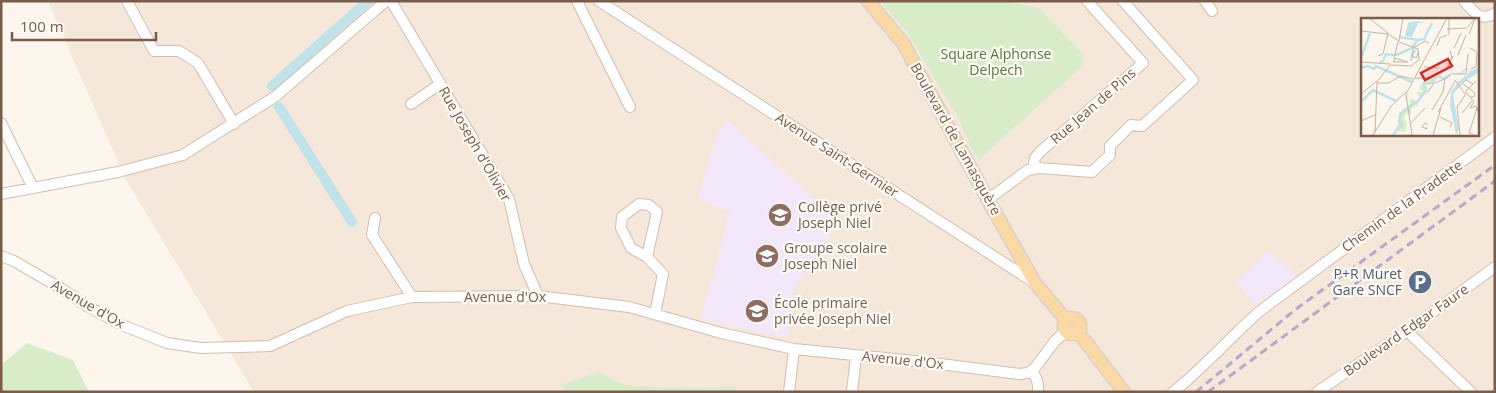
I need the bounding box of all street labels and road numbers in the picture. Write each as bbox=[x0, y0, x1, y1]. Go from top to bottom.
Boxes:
street label: Boulevard de Lamasquère bbox=[907, 59, 1006, 218]
street label: Rue Jean de Pins bbox=[1046, 63, 1140, 148]
street label: Rue Joseph d'Olivier bbox=[435, 83, 516, 205]
street label: Avenue Saint-Germier bbox=[772, 108, 903, 202]
street label: Chemin de la Pradette bbox=[1337, 155, 1466, 256]
street label: Avenue d'Ox bbox=[48, 275, 129, 333]
street label: Boulevard Edgar Faure bbox=[1339, 279, 1472, 380]
street label: Avenue d'Ox bbox=[464, 287, 547, 306]
street label: Avenue d'Ox bbox=[861, 346, 946, 373]

